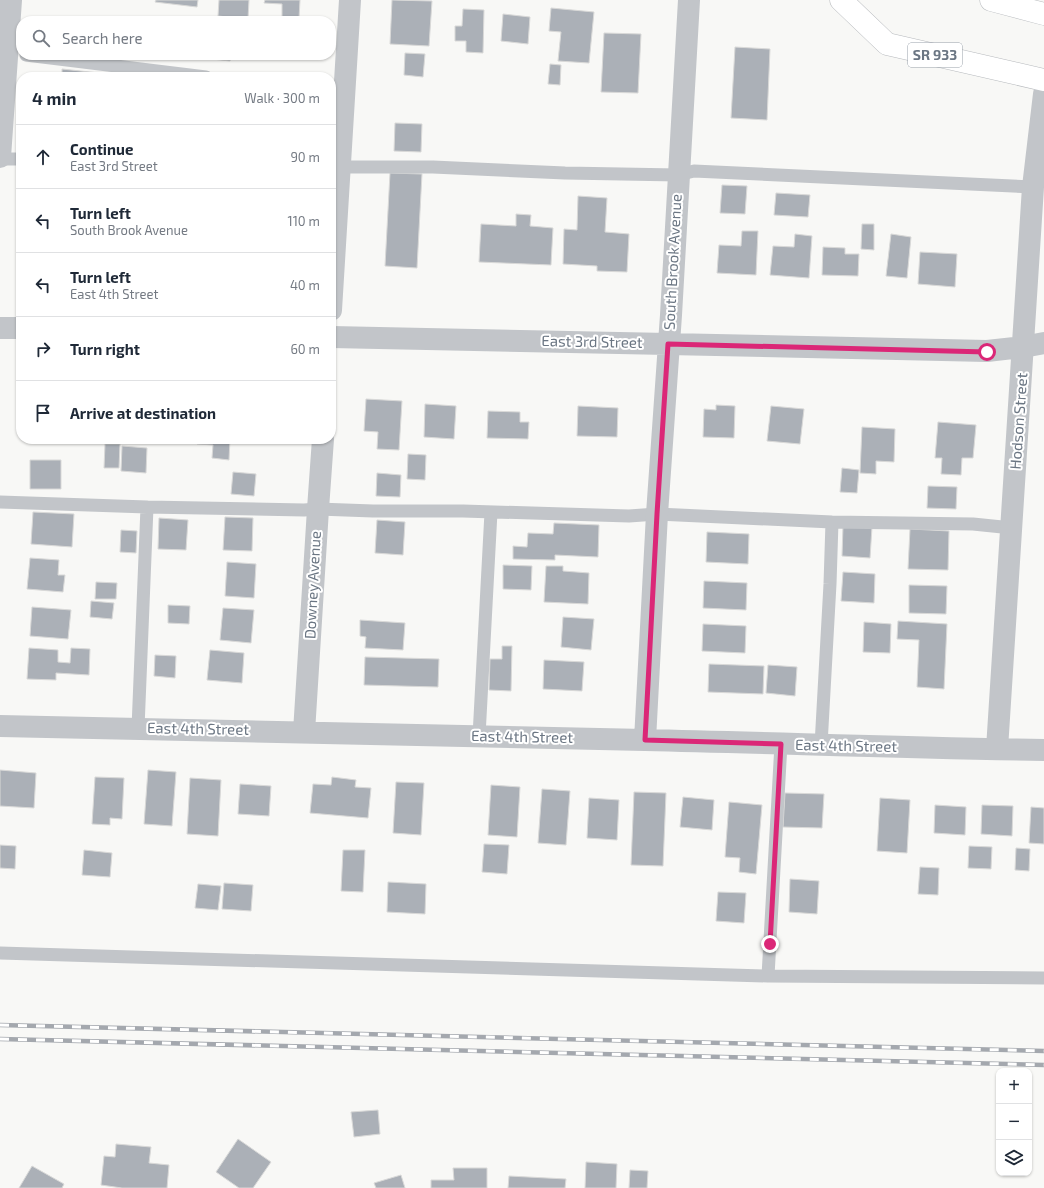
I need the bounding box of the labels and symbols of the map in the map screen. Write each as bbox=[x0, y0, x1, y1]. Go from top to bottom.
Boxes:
road number: SR 933 bbox=[908, 43, 962, 67]
street label: South Brook Avenue bbox=[659, 193, 685, 330]
street label: East 3rd Street bbox=[541, 331, 643, 351]
route start bbox=[978, 343, 996, 361]
street label: Hodson Street bbox=[1006, 372, 1030, 470]
street label: Downey Avenue bbox=[300, 530, 324, 640]
street label: East 4th Street bbox=[147, 718, 249, 738]
street label: East 4th Street bbox=[471, 726, 573, 746]
street label: East 4th Street bbox=[795, 735, 897, 755]
route end bbox=[761, 935, 779, 953]

